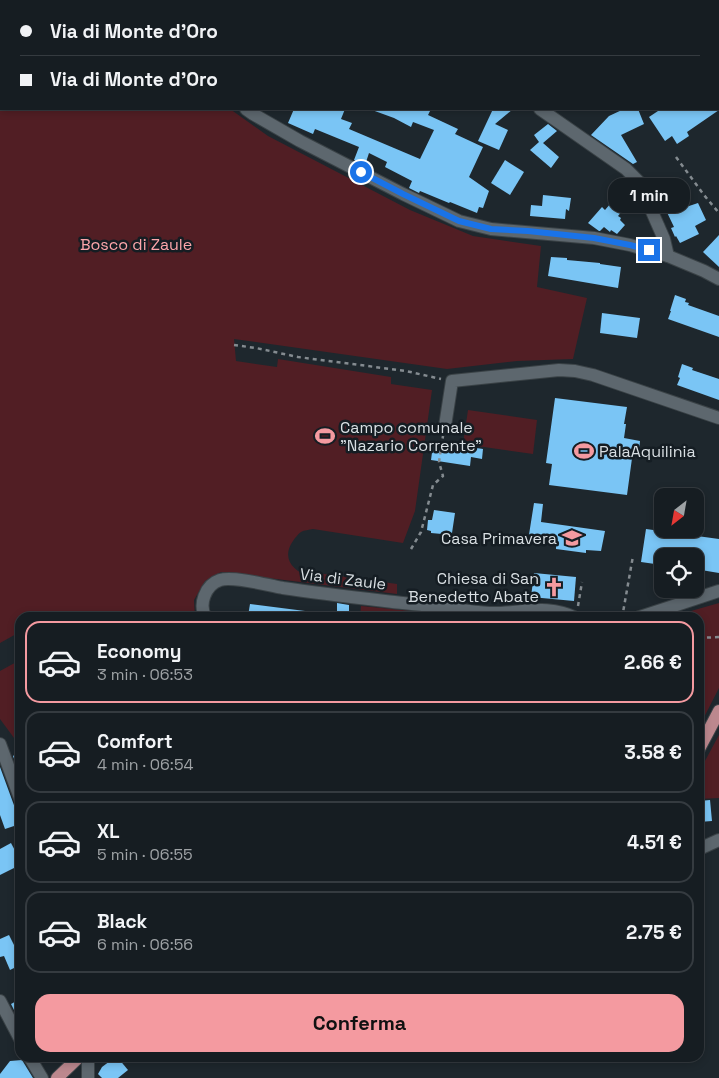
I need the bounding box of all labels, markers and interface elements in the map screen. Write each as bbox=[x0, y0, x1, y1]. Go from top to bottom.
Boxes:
text: Via di Monte d'Oro bbox=[50, 19, 218, 44]
text: Via di Monte d'Oro bbox=[50, 67, 218, 92]
route start bbox=[350, 161, 372, 183]
callout: 1 min bbox=[608, 178, 690, 212]
text: 1 min bbox=[629, 185, 669, 206]
park label: Bosco di Zaule bbox=[80, 234, 192, 255]
route end bbox=[638, 239, 660, 261]
place label: Campo comunale "Nazario Corrente" bbox=[340, 417, 482, 456]
sports icon: Campo comunale "Nazario Corrente" bbox=[314, 425, 336, 447]
sports icon: PalaAquilinia bbox=[573, 440, 595, 462]
place label: PalaAquilinia bbox=[599, 441, 696, 462]
north arrow bbox=[654, 488, 704, 538]
map controls bbox=[654, 488, 704, 598]
school or university icon: Casa Primavera bbox=[561, 527, 583, 549]
place label: Casa Primavera bbox=[441, 528, 557, 549]
button: locate bbox=[654, 548, 704, 598]
street label: Via di Zaule bbox=[299, 563, 387, 595]
place label: Chiesa di San Benedetto Abate bbox=[408, 568, 539, 607]
church icon: Chiesa di San Benedetto Abate bbox=[543, 576, 565, 598]
text: Economy bbox=[97, 639, 181, 664]
icon: car bbox=[37, 640, 82, 685]
text: 2.66 € bbox=[624, 650, 682, 675]
text: 3 min · 06:53 bbox=[97, 664, 193, 685]
text: Comfort bbox=[97, 729, 173, 754]
icon: car bbox=[37, 730, 82, 775]
text: 3.58 € bbox=[624, 740, 682, 765]
text: 4 min · 06:54 bbox=[97, 754, 194, 775]
text: XL bbox=[97, 819, 120, 844]
icon: car bbox=[37, 820, 82, 865]
text: 4.51 € bbox=[627, 830, 682, 855]
text: 5 min · 06:55 bbox=[97, 844, 193, 865]
text: Black bbox=[97, 909, 147, 934]
icon: car bbox=[37, 910, 82, 955]
text: 2.75 € bbox=[626, 920, 682, 945]
text: 6 min · 06:56 bbox=[97, 934, 193, 955]
button: Conferma bbox=[35, 994, 684, 1052]

